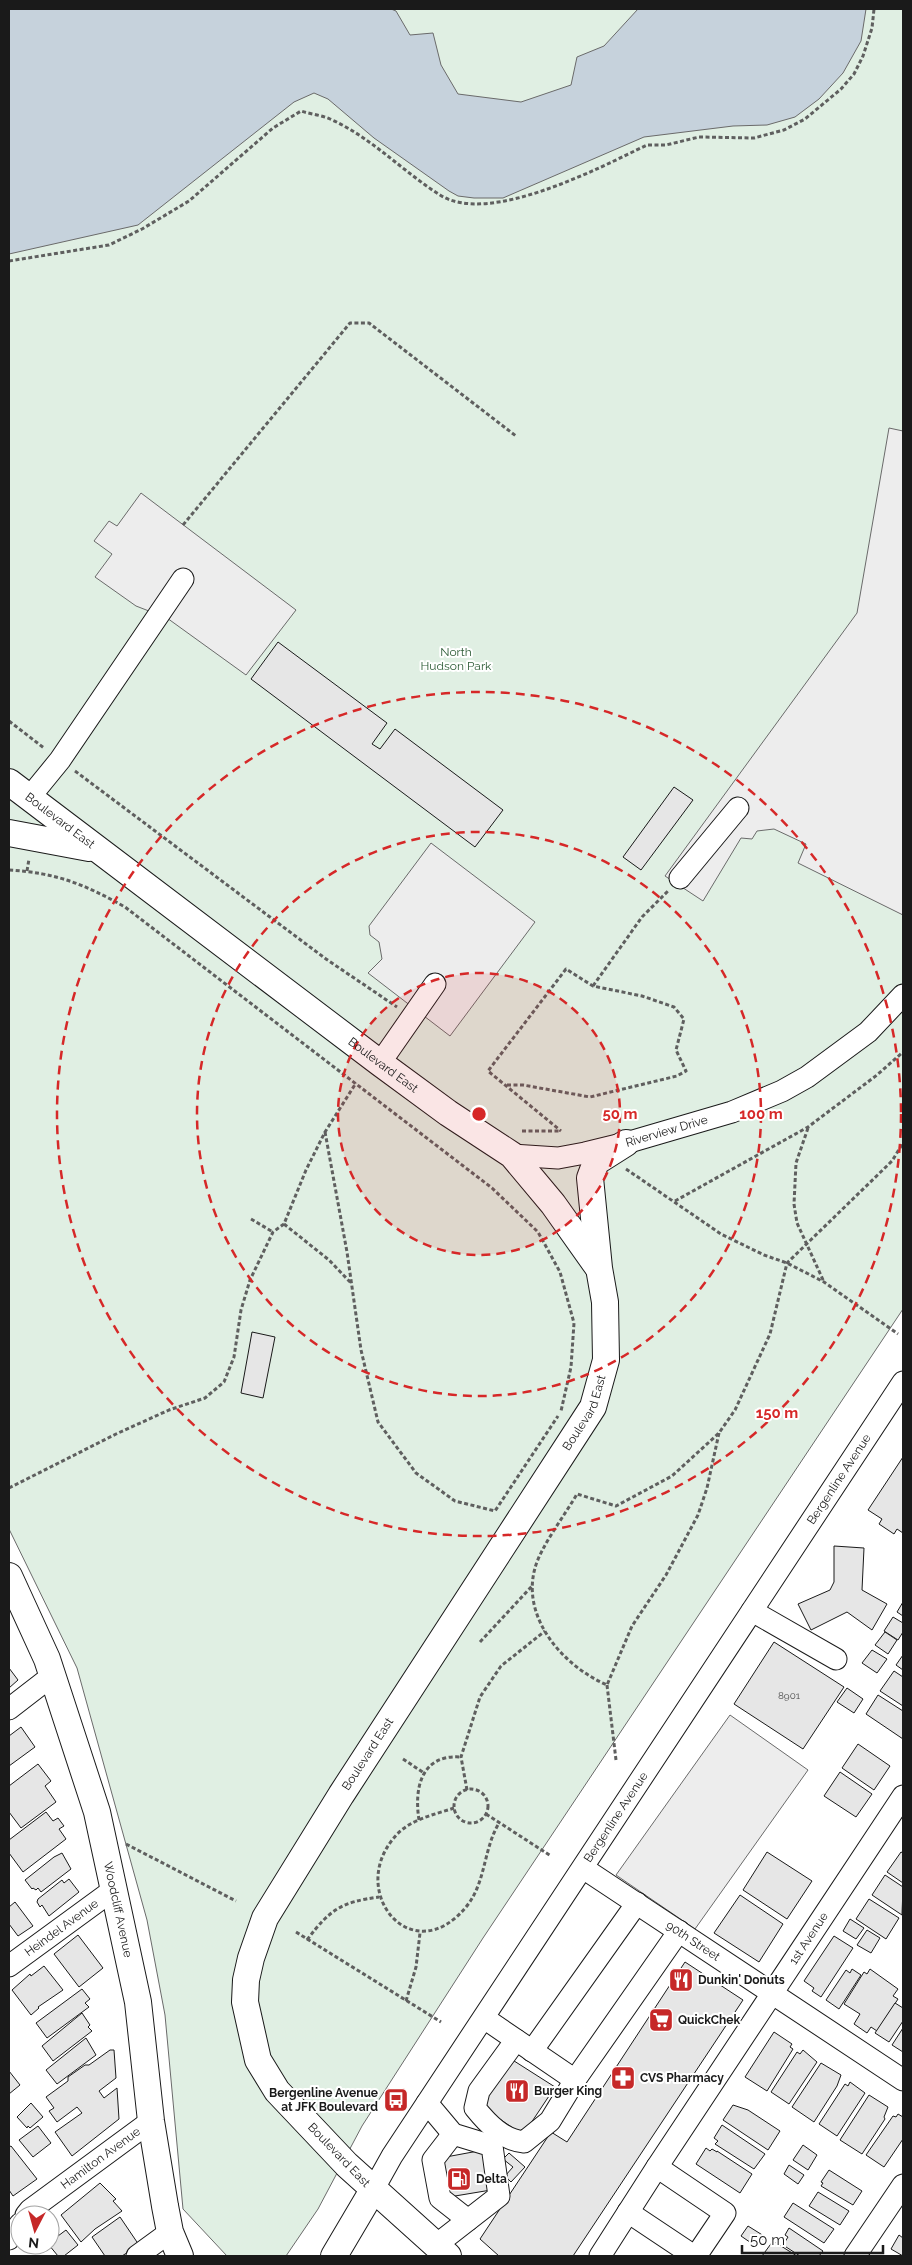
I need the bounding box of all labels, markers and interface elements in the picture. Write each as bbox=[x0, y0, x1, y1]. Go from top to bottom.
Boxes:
park label: North Hudson Park bbox=[421, 645, 492, 673]
street label: Boulevard East bbox=[23, 790, 98, 851]
street label: Boulevard East bbox=[345, 1034, 421, 1095]
centre of rings bbox=[470, 1105, 488, 1123]
text: 50 m bbox=[602, 1105, 638, 1123]
text: 100 m bbox=[739, 1105, 783, 1123]
street label: Riverview Drive bbox=[624, 1113, 709, 1150]
street label: Boulevard East bbox=[560, 1373, 609, 1453]
text: 150 m bbox=[756, 1404, 798, 1422]
street label: Bergenline Avenue bbox=[804, 1431, 874, 1527]
house number: 8901 bbox=[778, 1690, 801, 1701]
street label: Boulevard East bbox=[339, 1715, 396, 1793]
street label: Bergenline Avenue bbox=[581, 1769, 651, 1865]
street label: Woodcliff Avenue bbox=[101, 1860, 135, 1959]
street label: Heindel Avenue bbox=[22, 1896, 101, 1959]
street label: 1st Avenue bbox=[786, 1910, 831, 1967]
street label: 90th Street bbox=[663, 1918, 723, 1964]
restaurant icon: Dunkin' Donuts bbox=[668, 1967, 694, 1993]
place label: Dunkin' Donuts bbox=[698, 1973, 785, 1987]
supermarket icon: QuickChek bbox=[648, 2007, 674, 2033]
place label: QuickChek bbox=[678, 2013, 740, 2027]
pharmacy icon: CVS Pharmacy bbox=[610, 2065, 636, 2091]
place label: CVS Pharmacy bbox=[640, 2071, 724, 2085]
restaurant icon: Burger King bbox=[504, 2078, 530, 2104]
place label: Burger King bbox=[534, 2084, 602, 2098]
place label: Bergenline Avenue at JFK Boulevard bbox=[269, 2086, 378, 2114]
bus stop icon: Bergenline Avenue at JFK Boulevard bbox=[383, 2087, 409, 2113]
street label: Boulevard East bbox=[305, 2120, 373, 2190]
street label: Hamilton Avenue bbox=[58, 2124, 143, 2192]
fuel station icon: Delta bbox=[446, 2166, 472, 2192]
place label: Delta bbox=[476, 2172, 507, 2186]
north arrow bbox=[10, 2205, 60, 2255]
scale bar bbox=[742, 2222, 883, 2254]
text: 50 m bbox=[750, 2231, 785, 2249]
text: N bbox=[27, 2234, 40, 2251]

